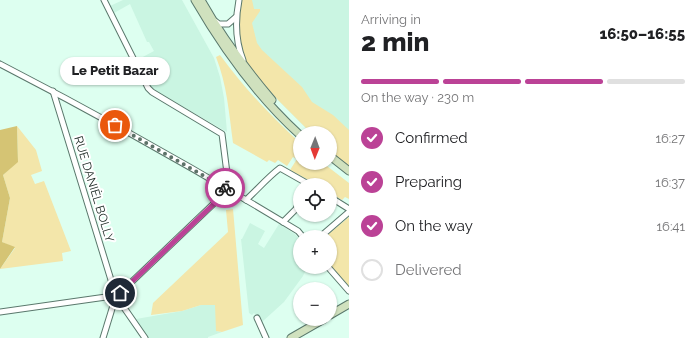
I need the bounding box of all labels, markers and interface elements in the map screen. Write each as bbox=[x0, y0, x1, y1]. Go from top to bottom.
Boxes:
text: Arriving in bbox=[361, 12, 421, 27]
text: 16:50–16:55 bbox=[599, 25, 685, 43]
text: 2 min bbox=[361, 27, 429, 57]
callout: Le Petit Bazar bbox=[60, 57, 170, 85]
text: Le Petit Bazar bbox=[72, 63, 158, 78]
text: On the way · 230 m bbox=[361, 90, 474, 105]
pin bbox=[98, 108, 132, 142]
icon: bag bbox=[104, 114, 126, 136]
north arrow bbox=[293, 126, 337, 170]
map controls bbox=[293, 126, 337, 326]
icon: check bbox=[361, 127, 383, 149]
text: Confirmed bbox=[395, 129, 468, 147]
text: 16:27 bbox=[655, 131, 685, 146]
street label: RUE DANIÈL BOLLY bbox=[71, 134, 117, 244]
courier bbox=[205, 168, 245, 208]
icon: check bbox=[361, 171, 383, 193]
text: Preparing bbox=[395, 173, 462, 191]
text: 16:37 bbox=[655, 175, 685, 190]
icon: bike bbox=[214, 177, 236, 199]
button: locate bbox=[293, 178, 337, 222]
icon: check bbox=[361, 215, 383, 237]
text: On the way bbox=[395, 217, 473, 235]
text: 16:41 bbox=[656, 219, 685, 234]
button: + bbox=[293, 230, 337, 274]
text: Delivered bbox=[395, 261, 462, 279]
pin bbox=[103, 276, 137, 310]
icon: home bbox=[109, 282, 131, 304]
button: − bbox=[293, 282, 337, 326]

